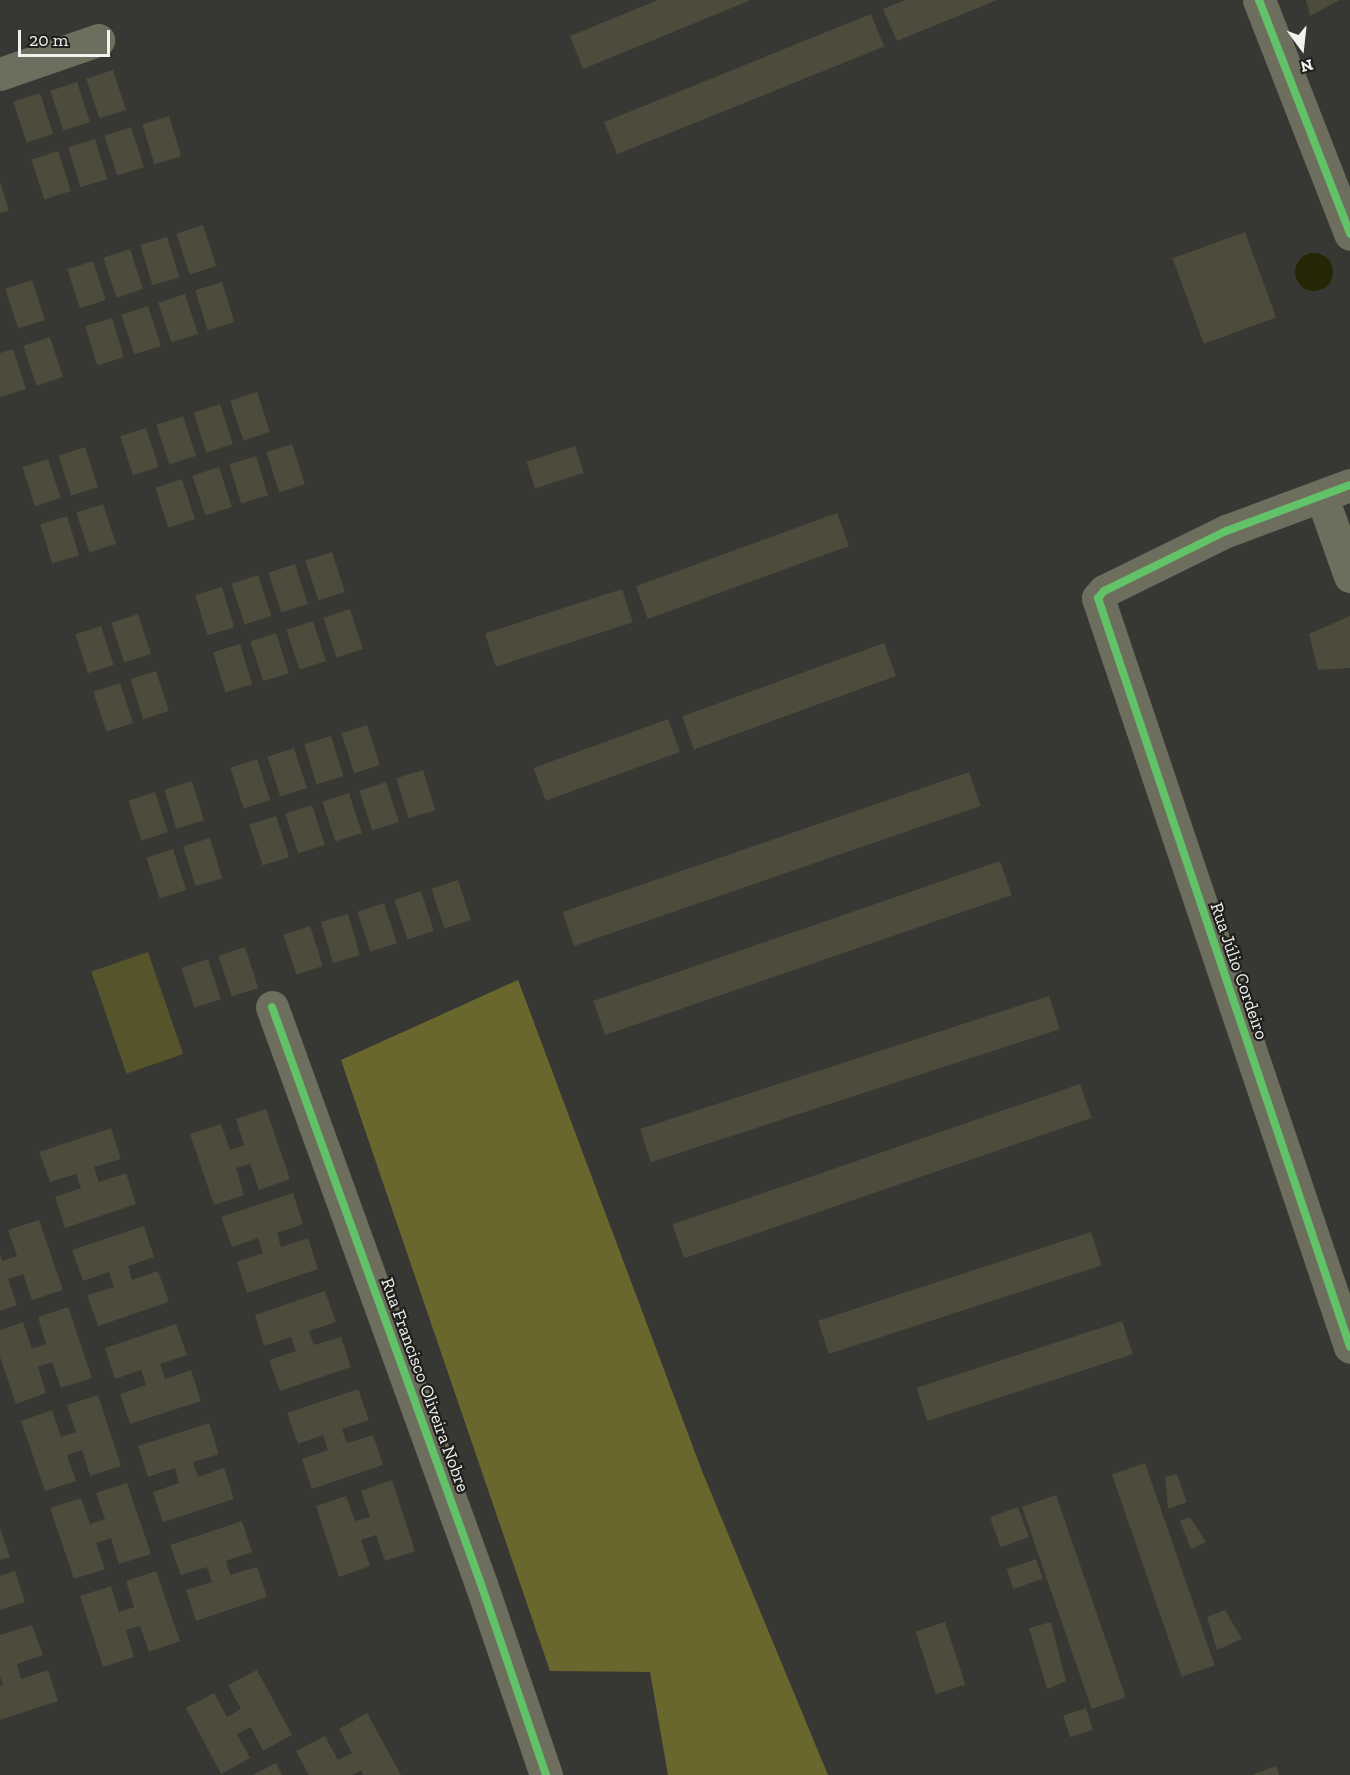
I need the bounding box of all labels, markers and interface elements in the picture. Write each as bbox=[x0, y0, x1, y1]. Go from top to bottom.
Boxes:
scale bar bbox=[21, 18, 112, 56]
north arrow bbox=[1272, 18, 1332, 78]
text: 20 m bbox=[29, 29, 68, 51]
text: N bbox=[1298, 55, 1315, 77]
street label: Rua Júlio Cordeiro bbox=[1205, 900, 1273, 1042]
street label: Rua Francisco Oliveira Nobre bbox=[376, 1275, 474, 1495]

